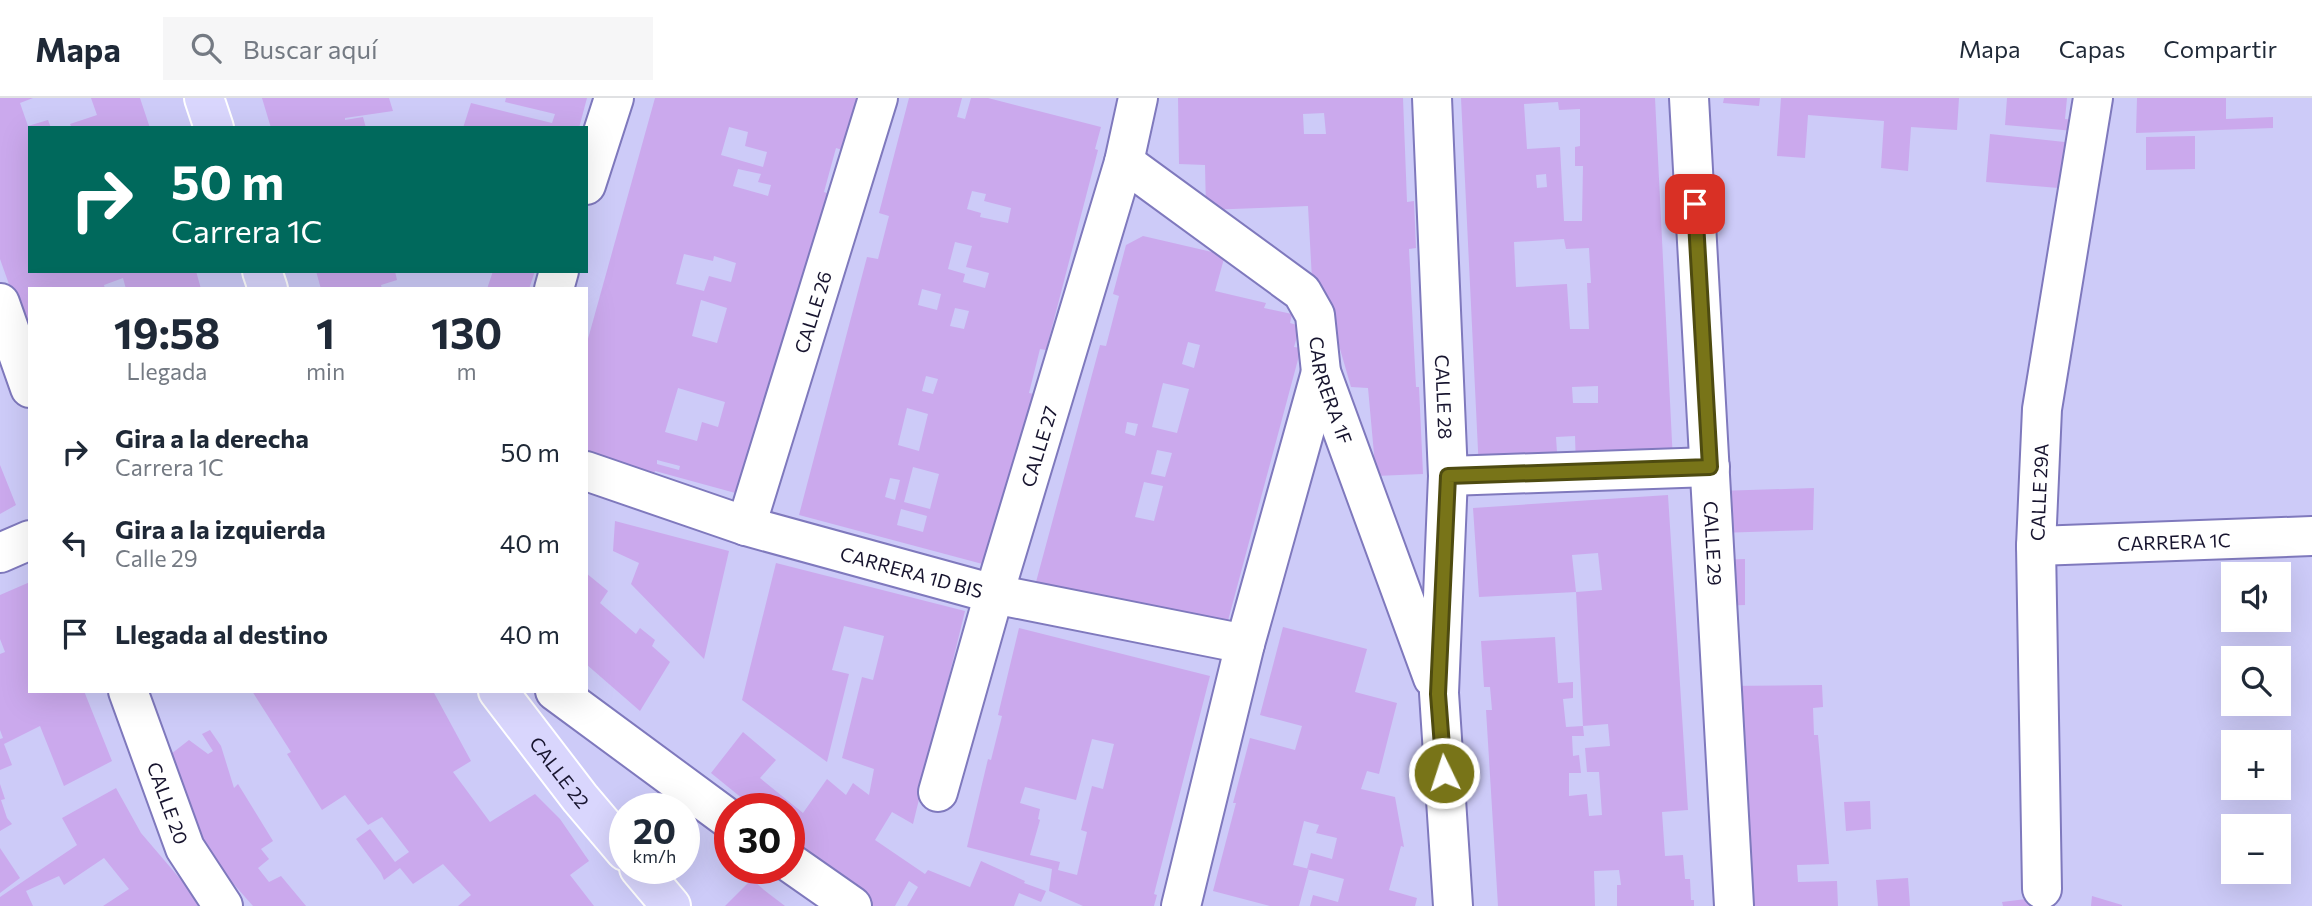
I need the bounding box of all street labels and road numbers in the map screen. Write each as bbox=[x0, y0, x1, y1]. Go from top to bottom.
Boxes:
street label: CALLE 26 bbox=[789, 268, 836, 356]
street label: CARRERA 1F bbox=[1306, 335, 1358, 447]
street label: CALLE 28 bbox=[1431, 354, 1458, 440]
street label: CALLE 27 bbox=[1015, 403, 1061, 490]
street label: CALLE 29A bbox=[2025, 443, 2052, 541]
street label: CALLE 29 bbox=[1700, 500, 1728, 586]
street label: CARRERA 1C bbox=[2117, 527, 2231, 555]
street label: CARRERA 1D BIS bbox=[838, 541, 986, 602]
street label: CALLE 22 bbox=[525, 732, 595, 812]
street label: CALLE 20 bbox=[143, 759, 194, 847]

